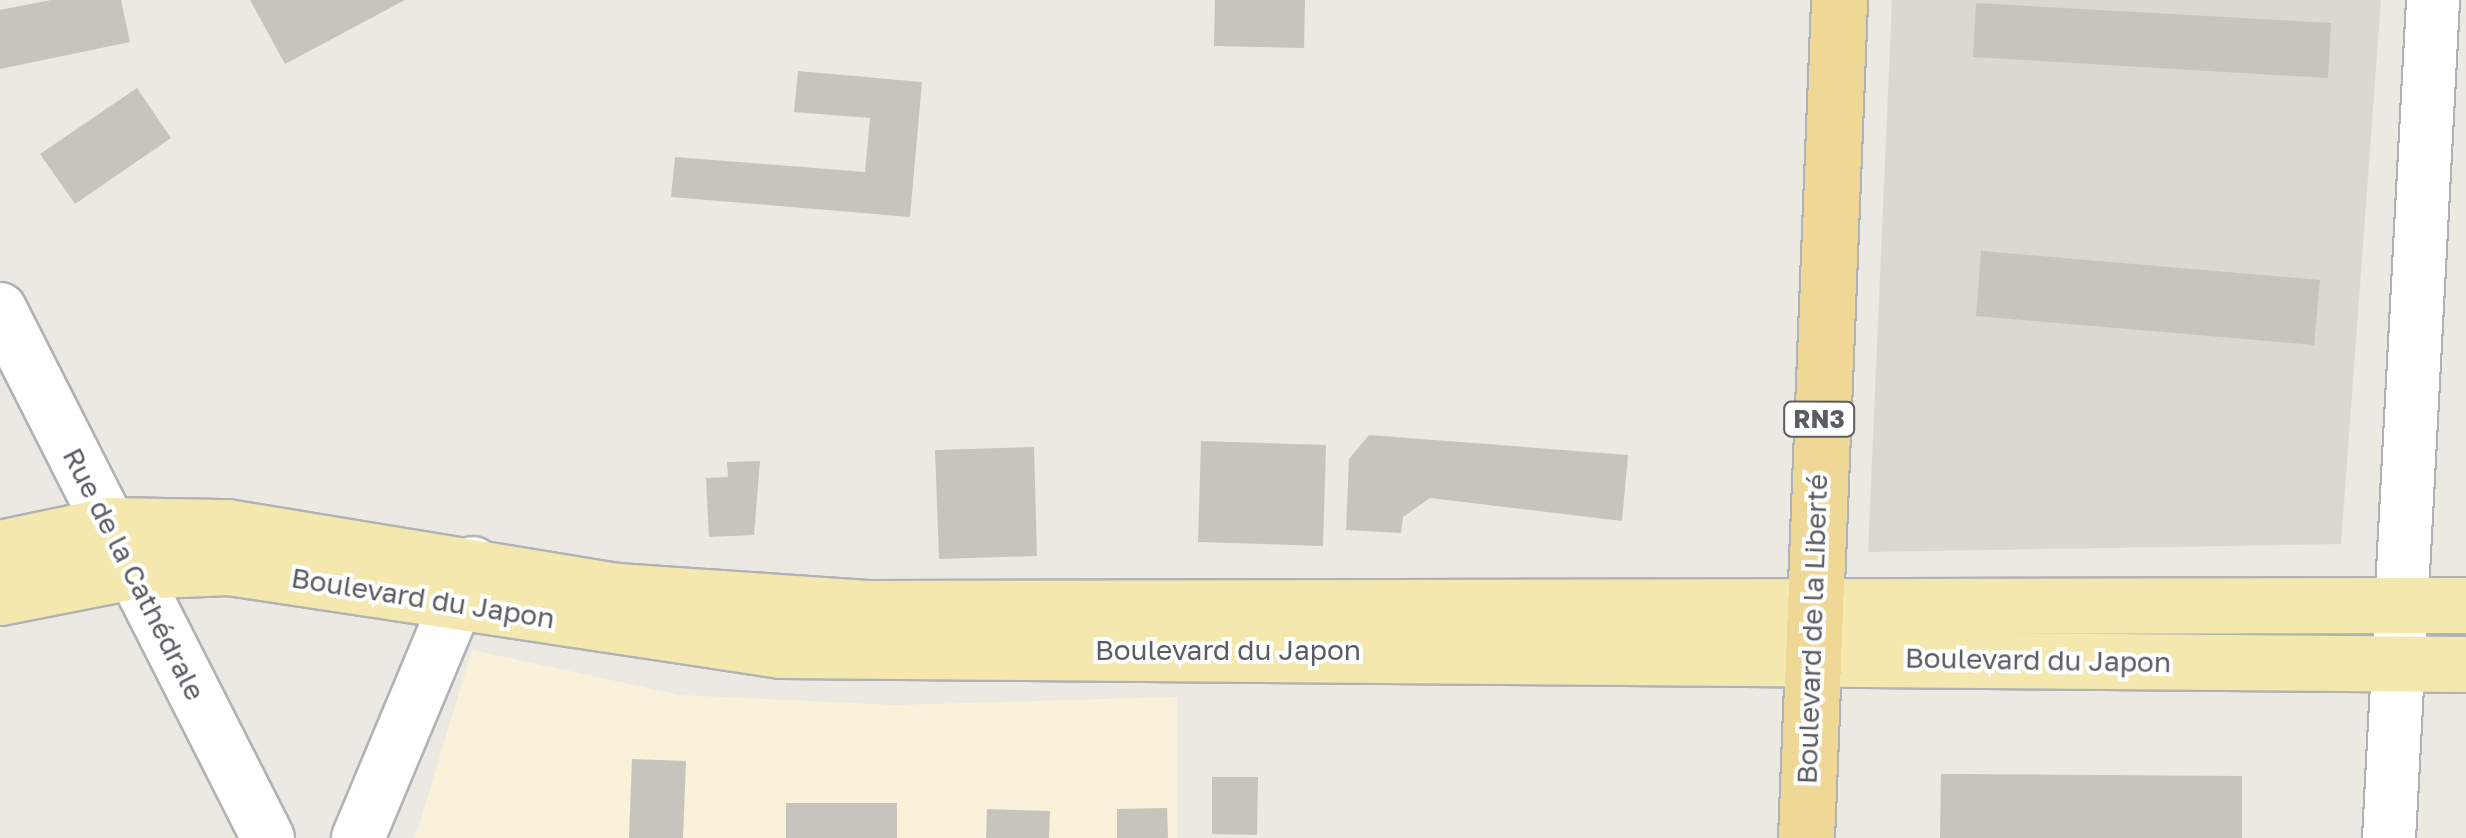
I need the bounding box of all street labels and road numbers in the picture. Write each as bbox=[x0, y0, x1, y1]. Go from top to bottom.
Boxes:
road number: RN3 bbox=[1782, 399, 1856, 439]
street label: Rue de la Cathédrale bbox=[56, 442, 212, 706]
street label: Boulevard de la Liberté bbox=[1790, 473, 1834, 785]
street label: Boulevard du Japon bbox=[289, 561, 557, 635]
street label: Boulevard du Japon bbox=[1095, 633, 1361, 667]
street label: Boulevard du Japon bbox=[1905, 641, 2171, 679]

